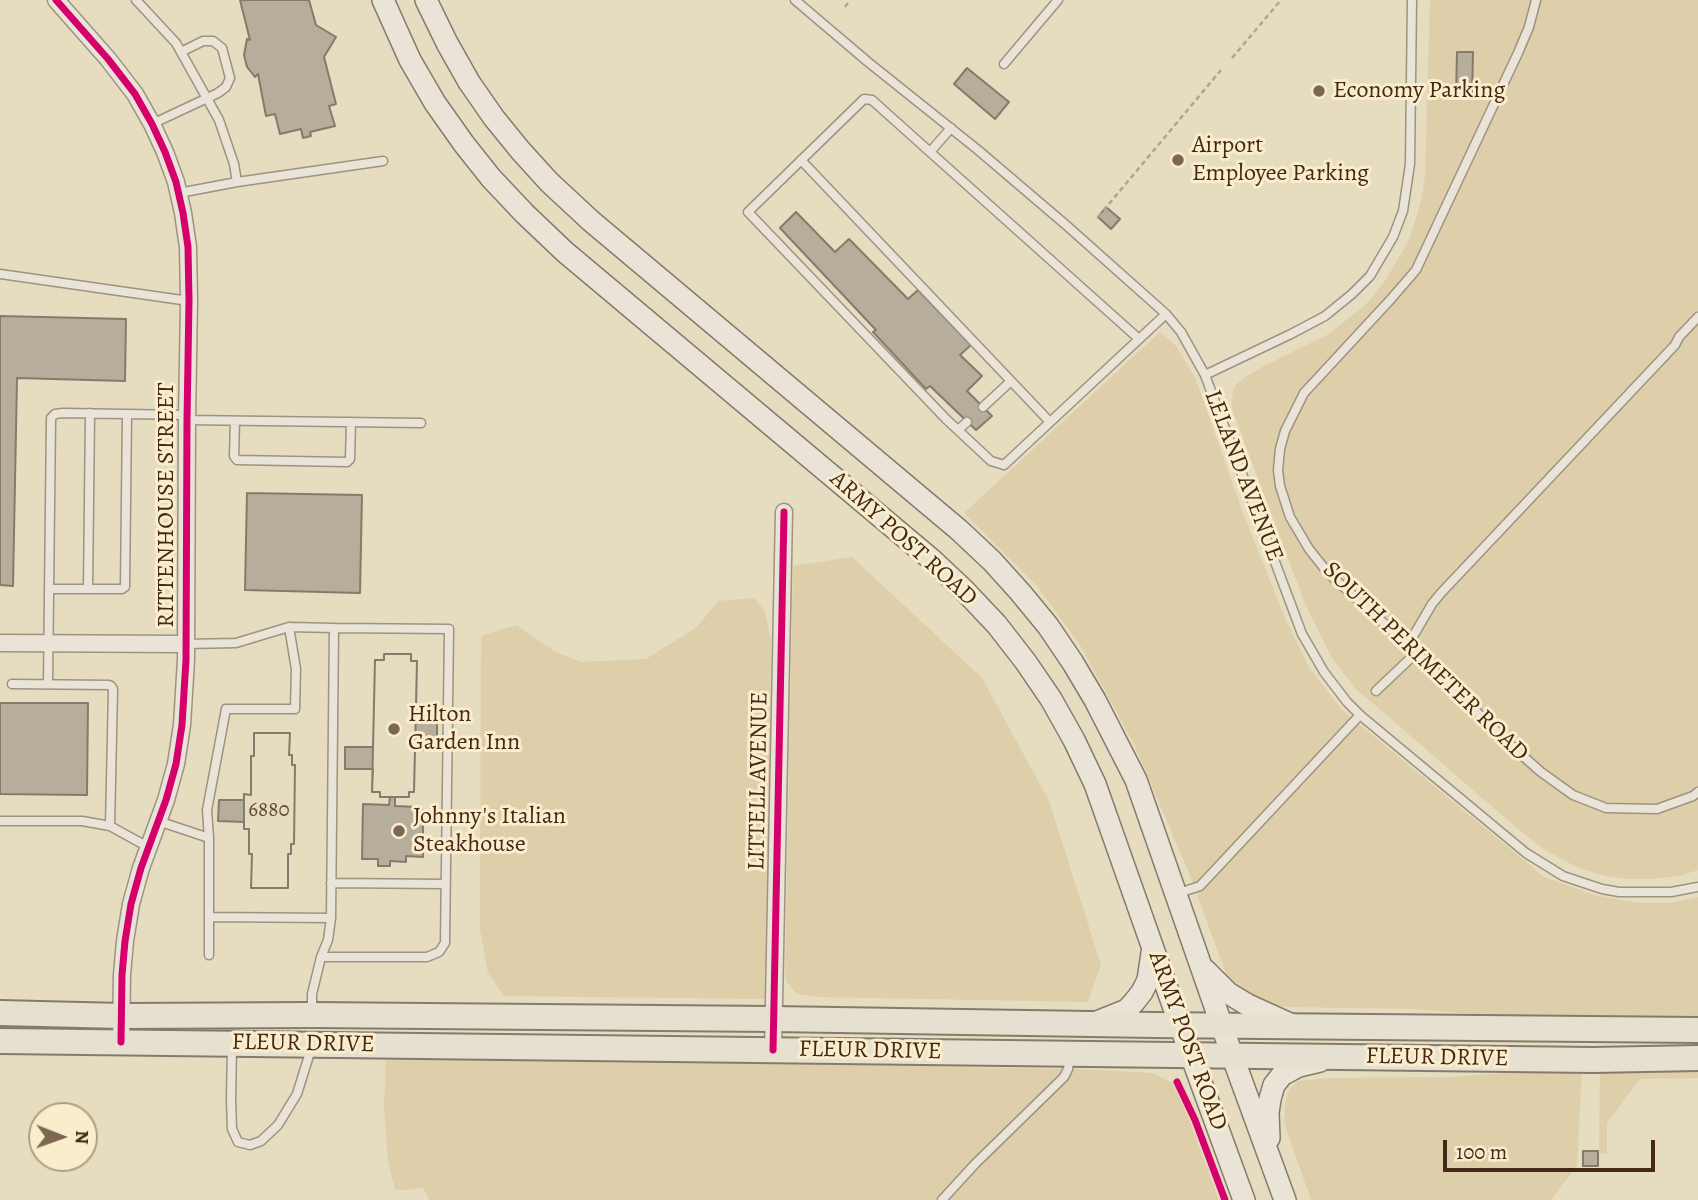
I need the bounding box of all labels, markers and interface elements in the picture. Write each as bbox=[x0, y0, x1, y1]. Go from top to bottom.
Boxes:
place label: Economy Parking bbox=[1333, 77, 1505, 105]
marker: Economy Parking bbox=[1311, 83, 1327, 99]
place label: Airport Employee Parking bbox=[1192, 132, 1369, 188]
marker: Airport Employee Parking bbox=[1170, 152, 1186, 168]
street label: RITTENHOUSE STREET bbox=[153, 382, 181, 628]
street label: LELAND AVENUE bbox=[1197, 386, 1289, 566]
street label: ARMY POST ROAD bbox=[823, 465, 983, 613]
street label: SOUTH PERIMETER ROAD bbox=[1316, 556, 1534, 768]
street label: LITTELL AVENUE bbox=[743, 691, 775, 871]
place label: Hilton Garden Inn bbox=[408, 701, 520, 757]
marker: Hilton Garden Inn bbox=[386, 721, 402, 737]
house number: 6880 bbox=[248, 798, 290, 824]
place label: Johnny's Italian Steakhouse bbox=[413, 803, 566, 859]
marker: Johnny's Italian Steakhouse bbox=[391, 823, 407, 839]
street label: ARMY POST ROAD bbox=[1141, 947, 1233, 1135]
street label: FLEUR DRIVE bbox=[231, 1028, 375, 1060]
street label: FLEUR DRIVE bbox=[798, 1035, 942, 1067]
street label: FLEUR DRIVE bbox=[1365, 1042, 1509, 1074]
north arrow bbox=[28, 1102, 98, 1172]
scale bar bbox=[1446, 1126, 1658, 1170]
text: N bbox=[69, 1130, 95, 1144]
text: 100 m bbox=[1456, 1138, 1507, 1166]

